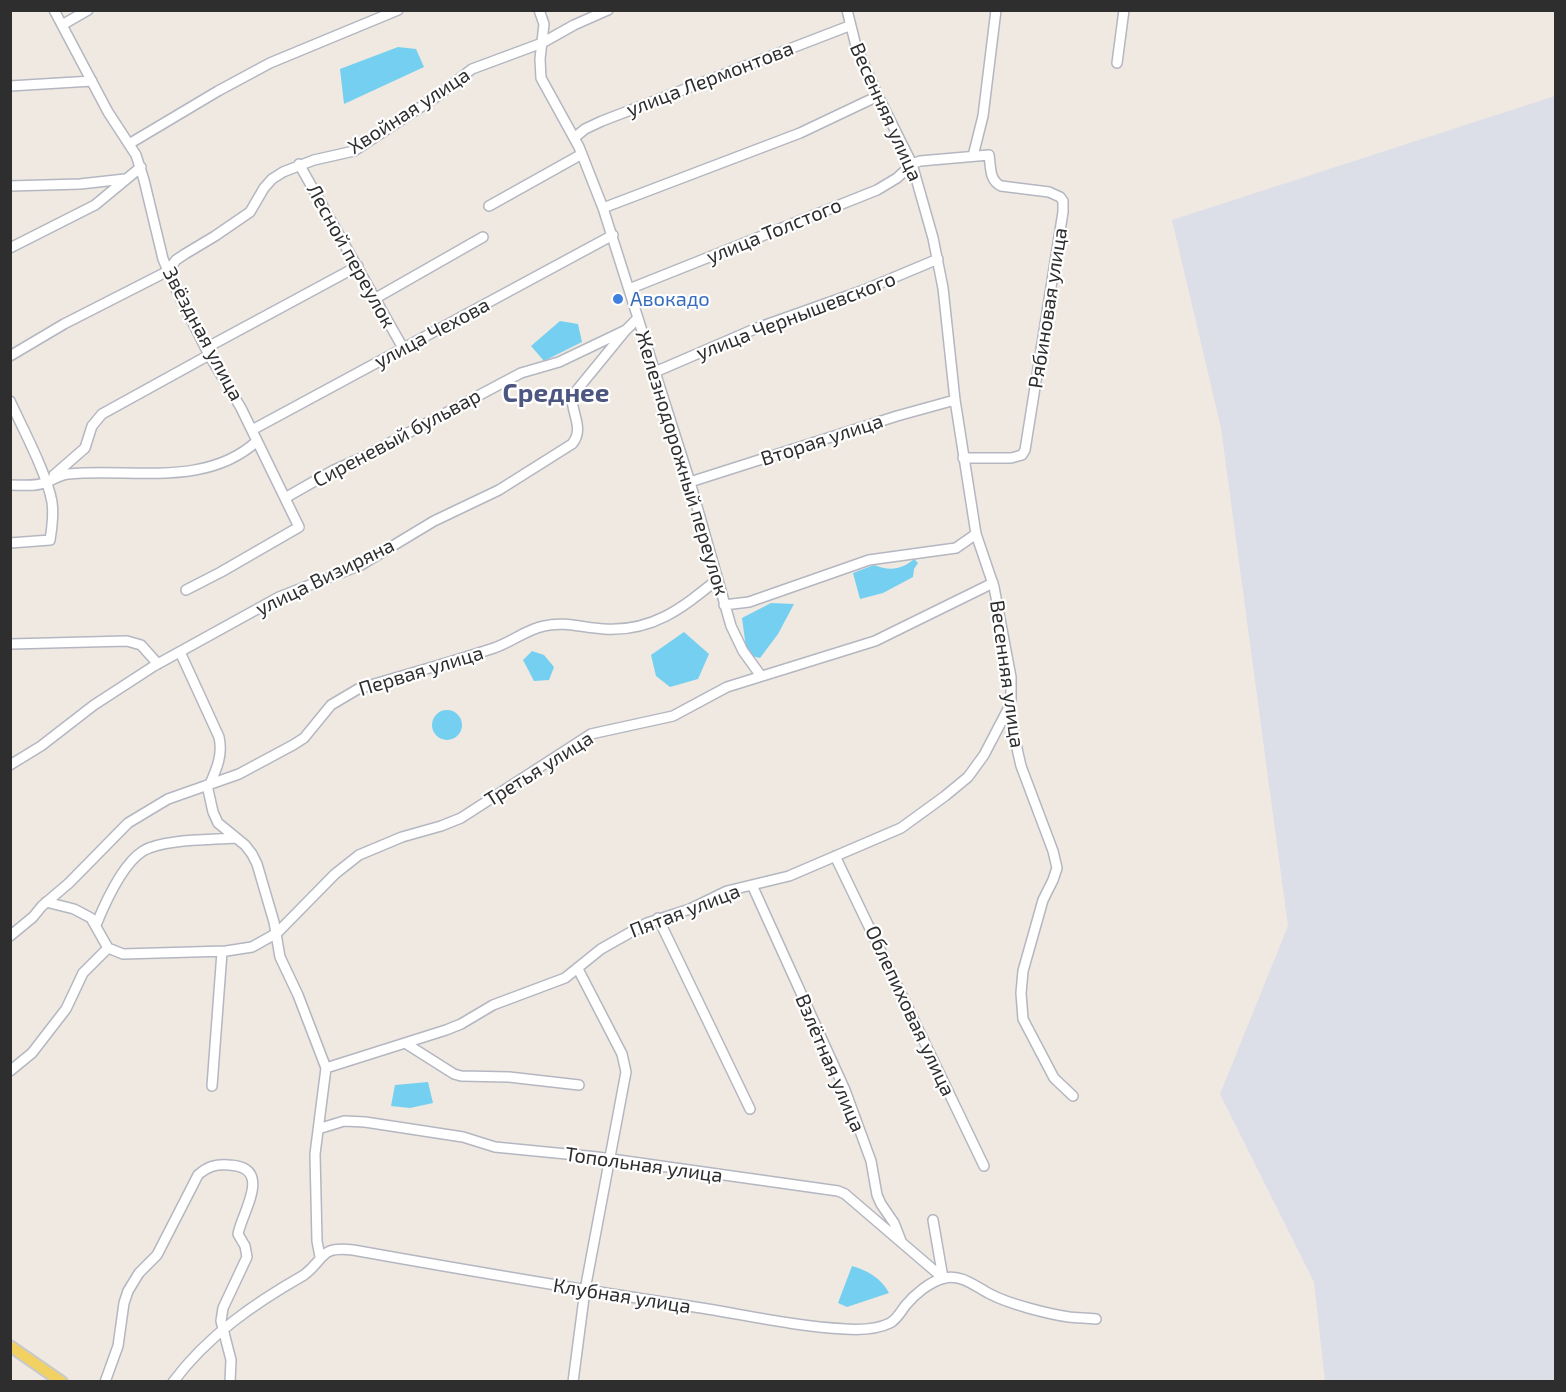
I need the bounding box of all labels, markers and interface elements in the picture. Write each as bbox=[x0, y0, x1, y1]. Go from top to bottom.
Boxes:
street label: улица Лермонтова bbox=[623, 36, 797, 122]
street label: Весенняя улица bbox=[845, 39, 927, 185]
street label: Хвойная улица bbox=[344, 63, 474, 159]
street label: Лесной переулок bbox=[301, 180, 401, 332]
street label: улица Толстого bbox=[703, 193, 845, 269]
street label: Рябиновая улица bbox=[1023, 226, 1073, 390]
street label: Звёздная улица bbox=[158, 263, 248, 405]
street label: улица Чернышевского bbox=[693, 267, 899, 365]
place label: Авокадо bbox=[630, 287, 710, 311]
marker: Авокадо bbox=[611, 292, 625, 306]
street label: улица Чехова bbox=[370, 293, 494, 373]
street label: Железнодорожный переулок bbox=[630, 328, 734, 598]
district label: Среднее bbox=[503, 377, 609, 409]
street label: Сиреневый бульвар bbox=[309, 384, 485, 492]
street label: Вторая улица bbox=[758, 409, 886, 471]
street label: улица Визиряна bbox=[252, 533, 398, 621]
street label: Весенняя улица bbox=[985, 599, 1029, 749]
street label: Первая улица bbox=[356, 641, 486, 701]
street label: Третья улица bbox=[480, 726, 598, 812]
street label: Пятая улица bbox=[626, 879, 744, 943]
street label: Облепиховая улица bbox=[860, 922, 960, 1100]
street label: Взлётная улица bbox=[790, 990, 870, 1136]
street label: Топольная улица bbox=[564, 1142, 724, 1188]
street label: Клубная улица bbox=[551, 1273, 693, 1319]

